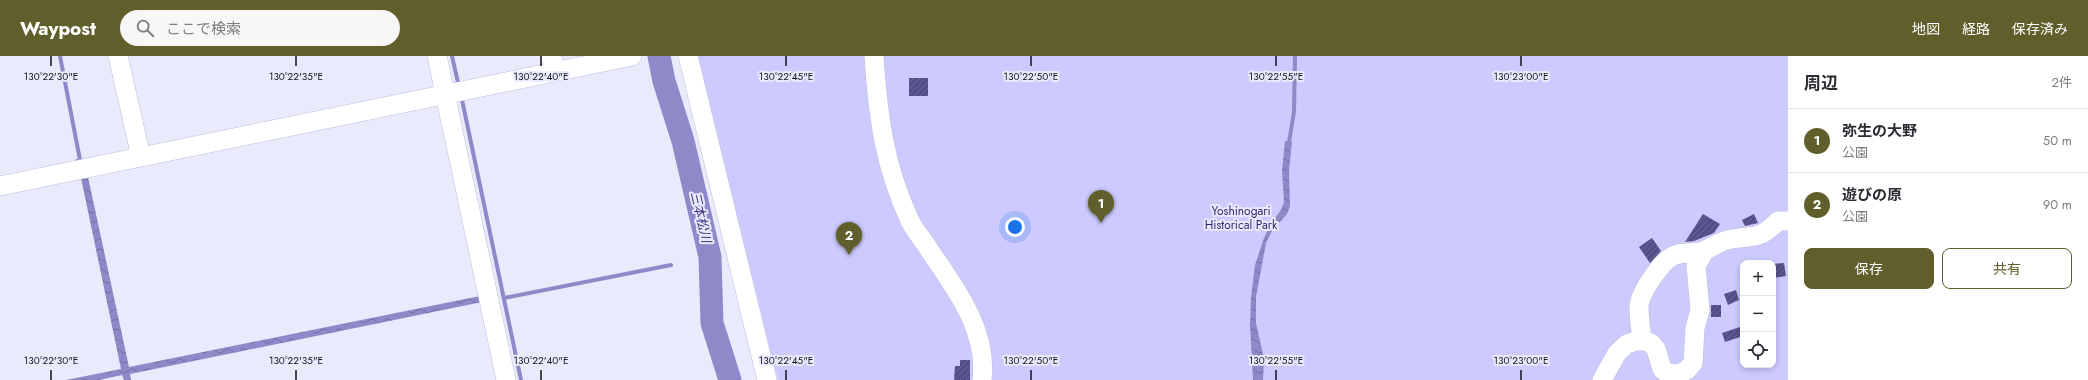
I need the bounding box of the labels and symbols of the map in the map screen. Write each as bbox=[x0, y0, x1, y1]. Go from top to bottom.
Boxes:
text: 130°22'30"E bbox=[24, 69, 78, 84]
text: 130°22'35"E bbox=[269, 69, 323, 84]
text: 130°22'40"E bbox=[514, 69, 568, 84]
text: 130°22'45"E bbox=[759, 69, 813, 84]
text: 130°22'50"E bbox=[1004, 69, 1058, 84]
text: 130°22'55"E bbox=[1249, 69, 1303, 84]
text: 130°23'00"E bbox=[1494, 69, 1548, 84]
water label: 三本松川 bbox=[686, 190, 717, 246]
pin: 1 bbox=[1088, 190, 1114, 223]
park label: Yoshinogari Historical Park bbox=[1205, 202, 1278, 234]
your location bbox=[1005, 217, 1025, 237]
pin: 2 bbox=[836, 222, 862, 255]
text: 130°22'30"E bbox=[24, 353, 78, 368]
text: 130°22'35"E bbox=[269, 353, 323, 368]
text: 130°22'40"E bbox=[514, 353, 568, 368]
text: 130°22'45"E bbox=[759, 353, 813, 368]
text: 130°22'50"E bbox=[1004, 353, 1058, 368]
text: 130°22'55"E bbox=[1249, 353, 1303, 368]
text: 130°23'00"E bbox=[1494, 353, 1548, 368]

